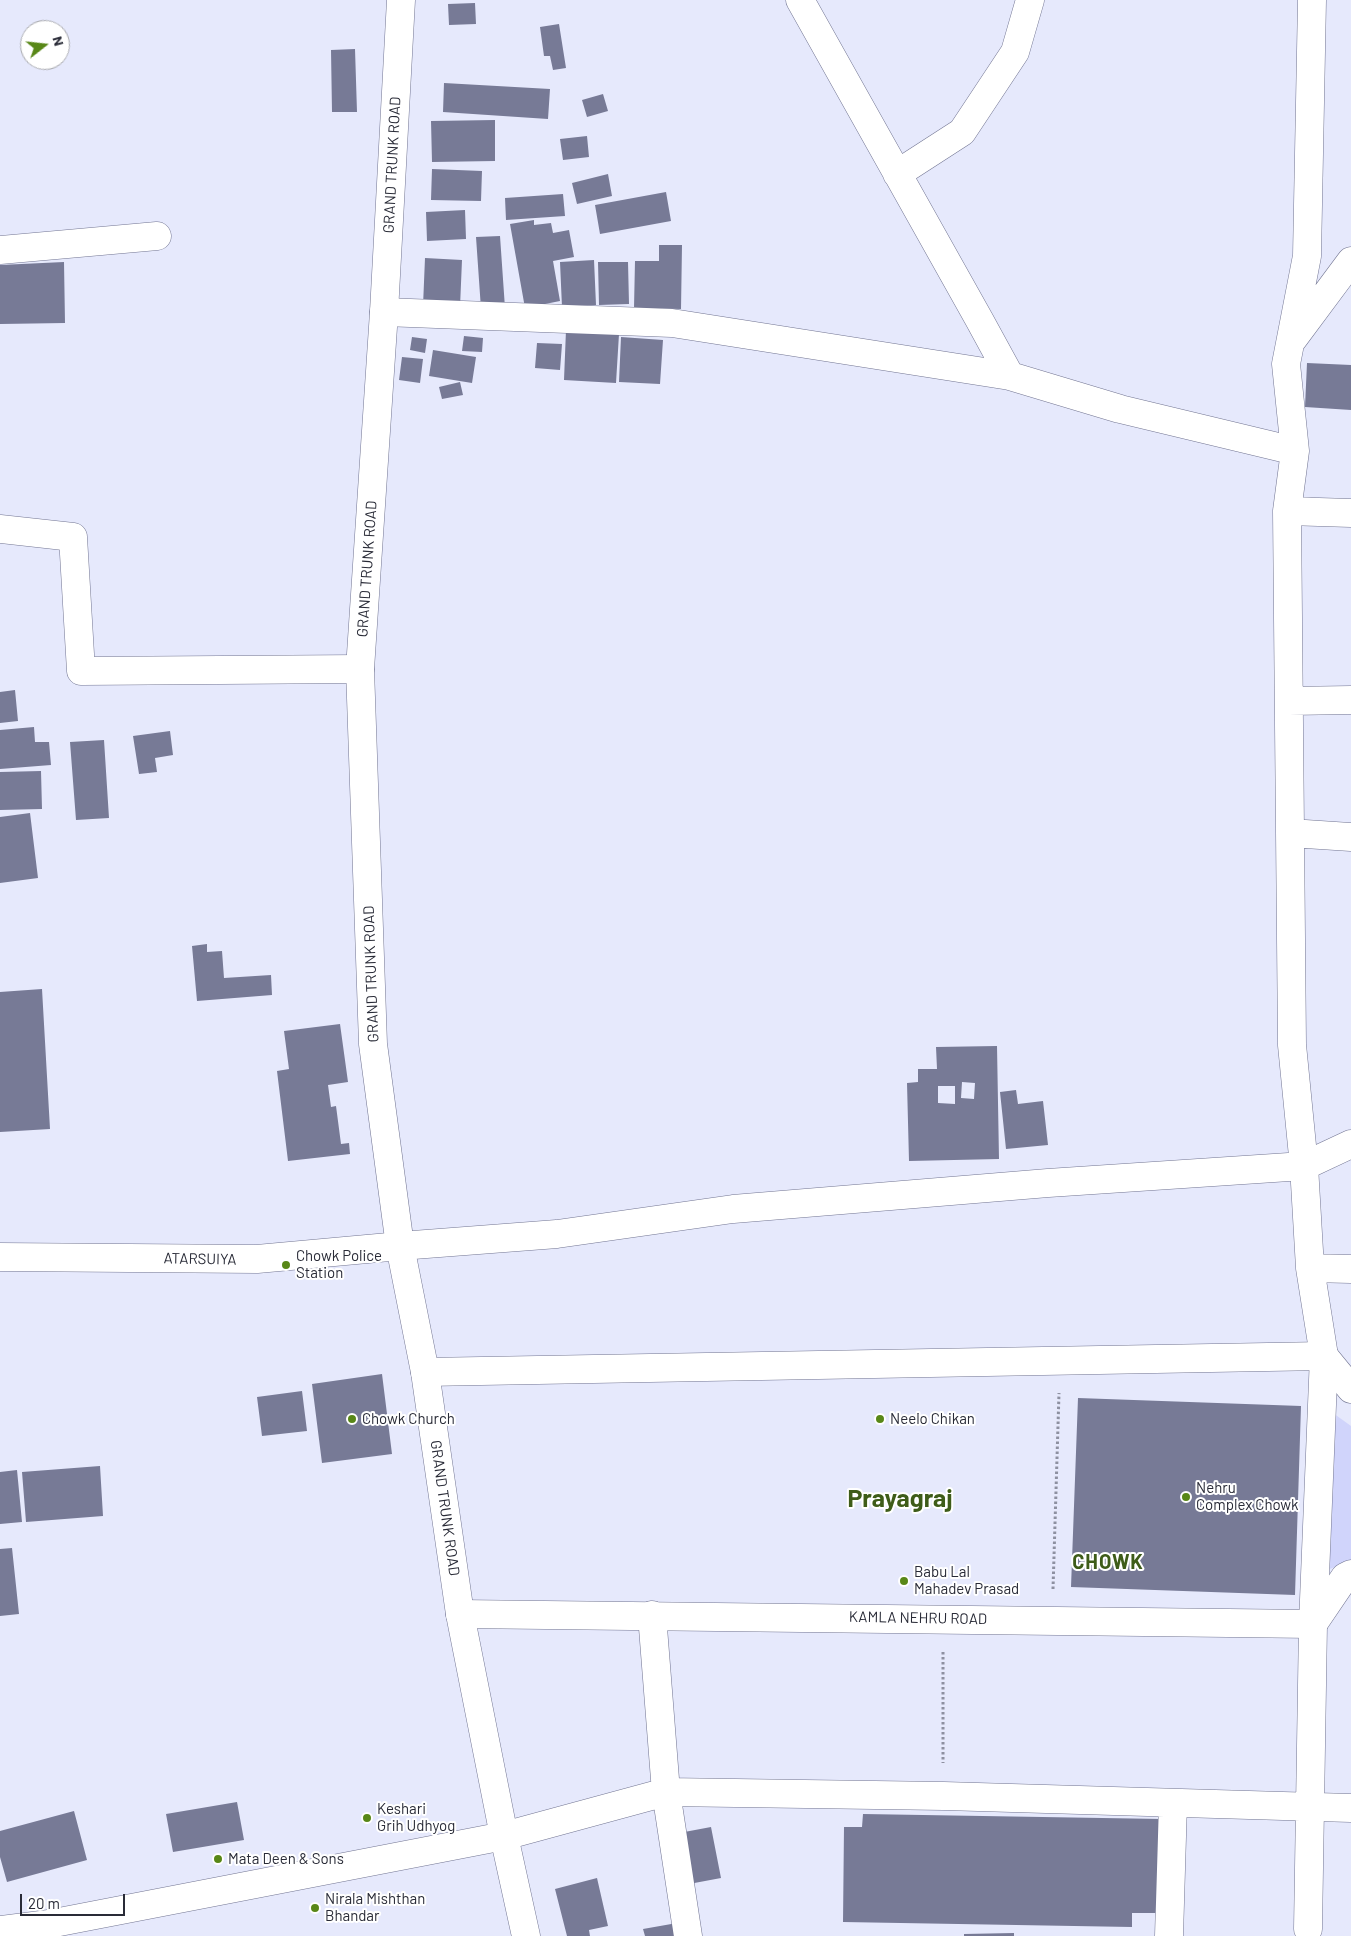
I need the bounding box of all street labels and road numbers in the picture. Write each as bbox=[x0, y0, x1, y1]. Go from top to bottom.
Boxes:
street label: GRAND TRUNK ROAD bbox=[379, 96, 405, 234]
street label: GRAND TRUNK ROAD bbox=[353, 500, 381, 638]
street label: GRAND TRUNK ROAD bbox=[360, 905, 382, 1043]
street label: ATARSUIYA bbox=[163, 1249, 237, 1269]
street label: GRAND TRUNK ROAD bbox=[427, 1439, 463, 1577]
street label: KAMLA NEHRU ROAD bbox=[849, 1608, 987, 1628]

